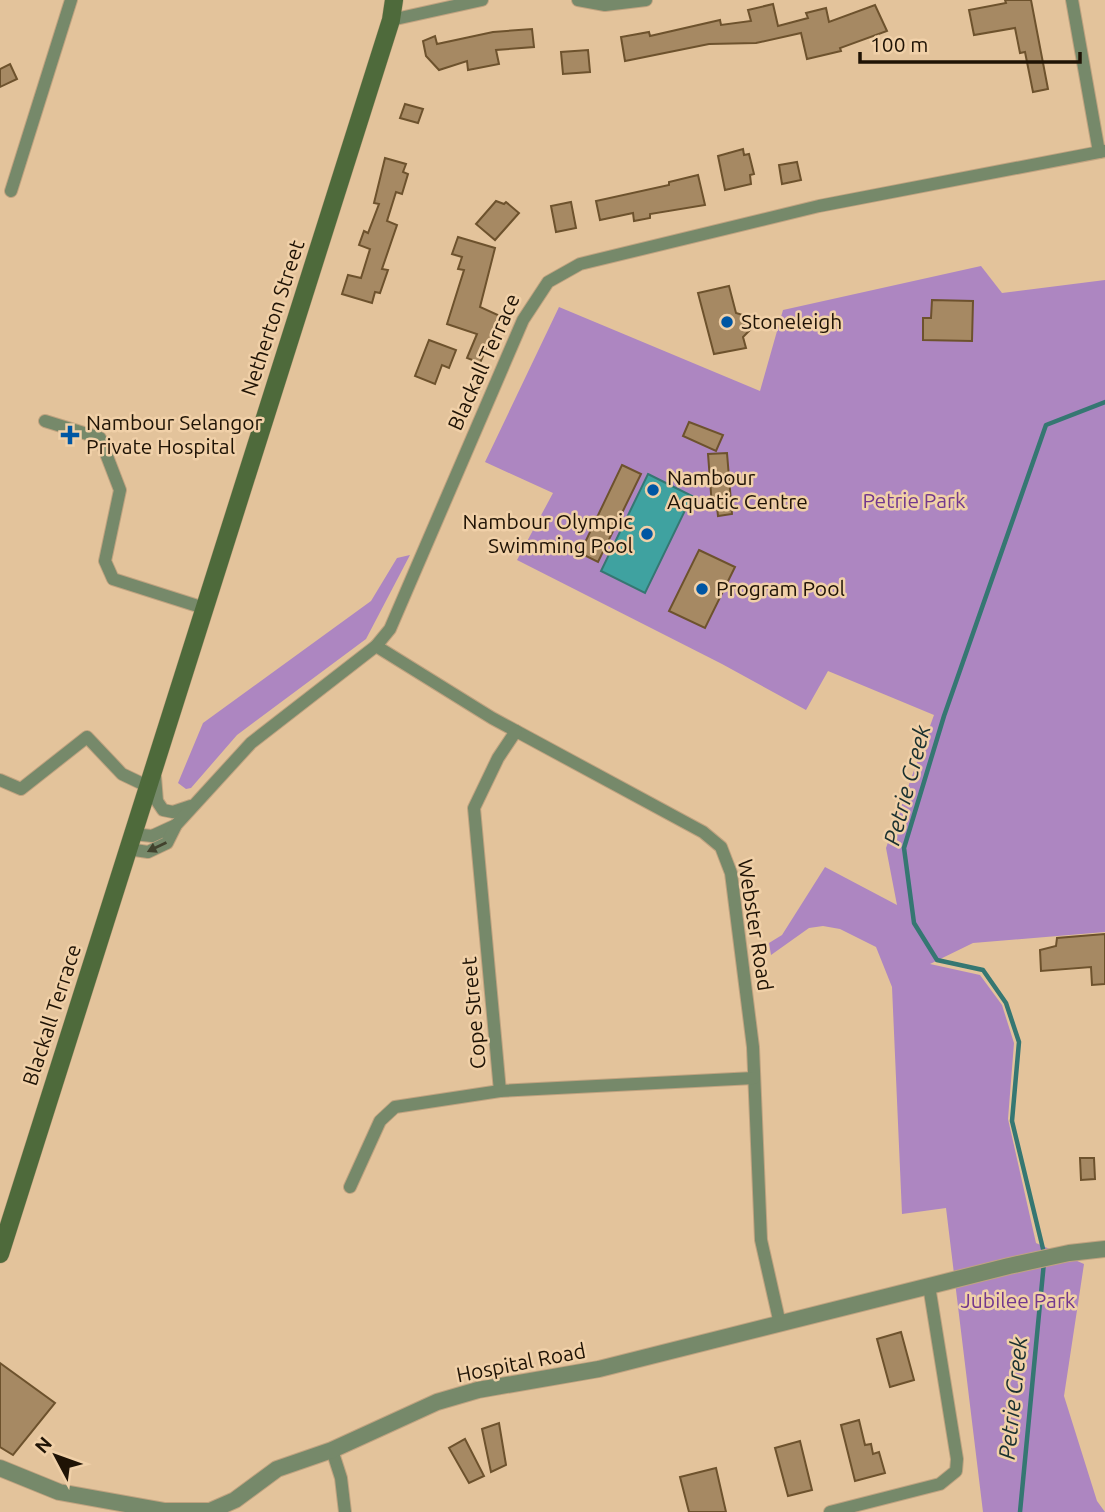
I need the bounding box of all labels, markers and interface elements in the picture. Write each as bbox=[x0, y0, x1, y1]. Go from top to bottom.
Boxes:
scale bar bbox=[860, 21, 1080, 65]
text: 100 m bbox=[870, 32, 928, 56]
street label: Netherton Street bbox=[236, 237, 309, 399]
street label: Blackall Terrace bbox=[442, 290, 524, 434]
place label: Stoneleigh bbox=[741, 309, 842, 333]
marker: Stoneleigh bbox=[719, 314, 735, 330]
place label: Nambour Selangor Private Hospital bbox=[86, 410, 263, 458]
marker: Nambour Selangor Private Hospital bbox=[60, 425, 80, 445]
place label: Nambour Aquatic Centre bbox=[667, 465, 808, 513]
marker: Nambour Aquatic Centre bbox=[645, 482, 661, 498]
park label: Petrie Park bbox=[862, 488, 966, 512]
place label: Nambour Olympic Swimming Pool bbox=[463, 509, 633, 557]
marker: Nambour Olympic Swimming Pool bbox=[639, 526, 655, 542]
place label: Program Pool bbox=[716, 576, 845, 600]
marker: Program Pool bbox=[694, 581, 710, 597]
water label: Petrie Creek bbox=[878, 722, 935, 848]
one-way arrow bbox=[147, 841, 167, 852]
street label: Webster Road bbox=[734, 857, 778, 992]
street label: Blackall Terrace bbox=[17, 941, 85, 1088]
street label: Cope Street bbox=[456, 956, 490, 1070]
park label: Jubilee Park bbox=[961, 1288, 1076, 1312]
water label: Petrie Creek bbox=[994, 1335, 1031, 1461]
street label: Hospital Road bbox=[454, 1338, 587, 1386]
north arrow bbox=[21, 1421, 91, 1491]
text: N bbox=[30, 1432, 56, 1457]

